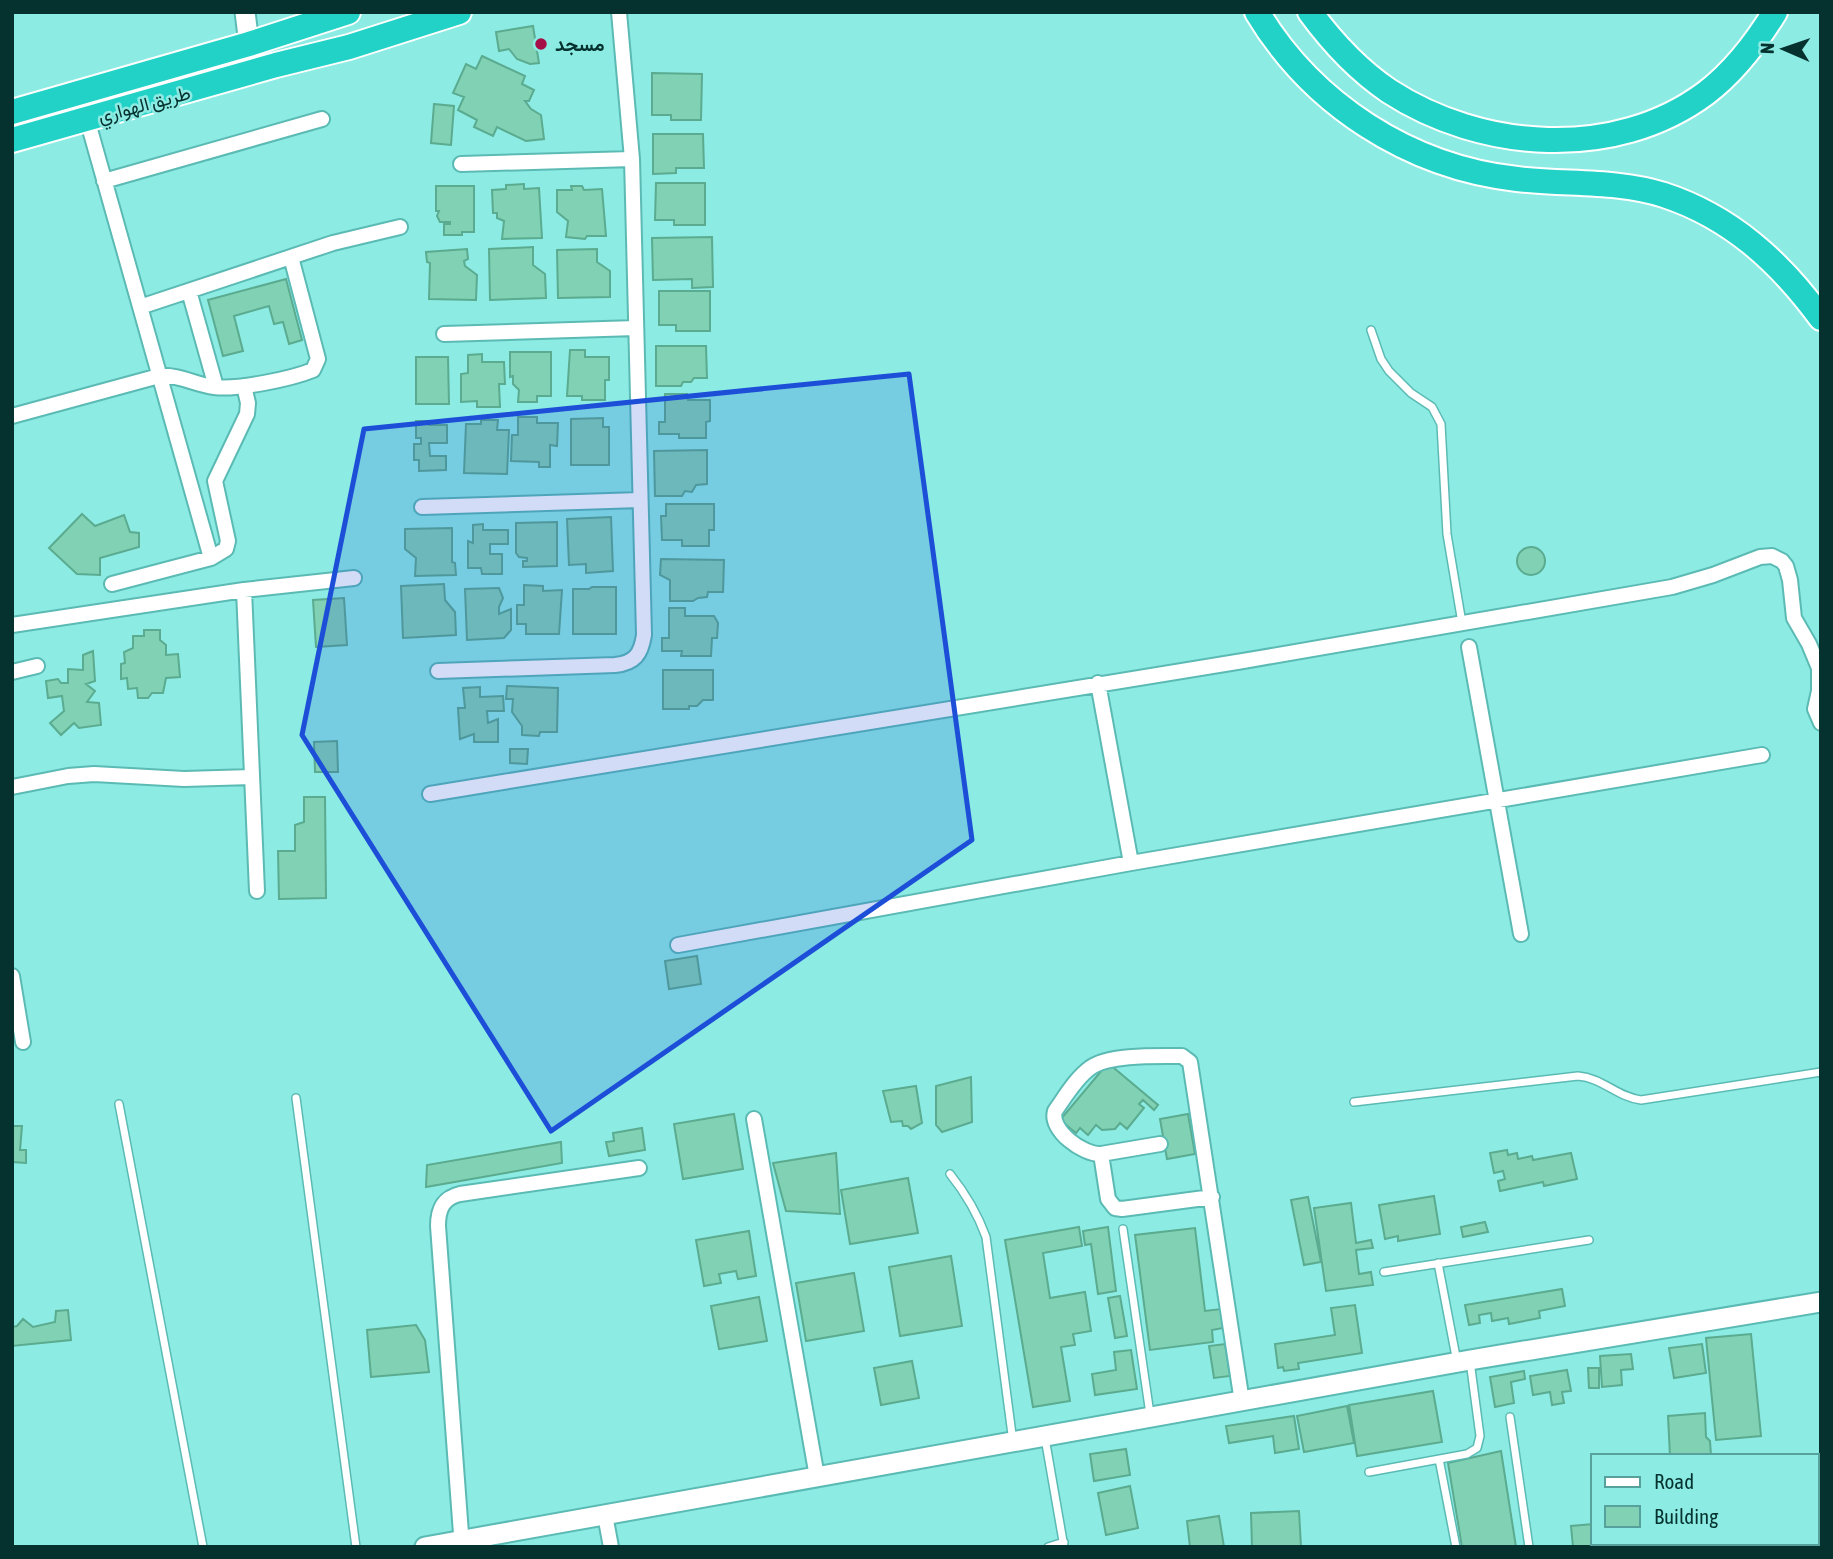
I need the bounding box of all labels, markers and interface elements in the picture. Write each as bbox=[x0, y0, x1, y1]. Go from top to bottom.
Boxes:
north arrow bbox=[1749, 14, 1819, 84]
place label: مسجد bbox=[555, 33, 605, 56]
marker: مسجد bbox=[533, 36, 549, 52]
text: N bbox=[1756, 42, 1778, 54]
street label: طريق الهواري bbox=[95, 81, 194, 132]
legend bbox=[1591, 1454, 1819, 1545]
text: Road bbox=[1654, 1469, 1694, 1493]
text: Building bbox=[1654, 1504, 1718, 1528]

